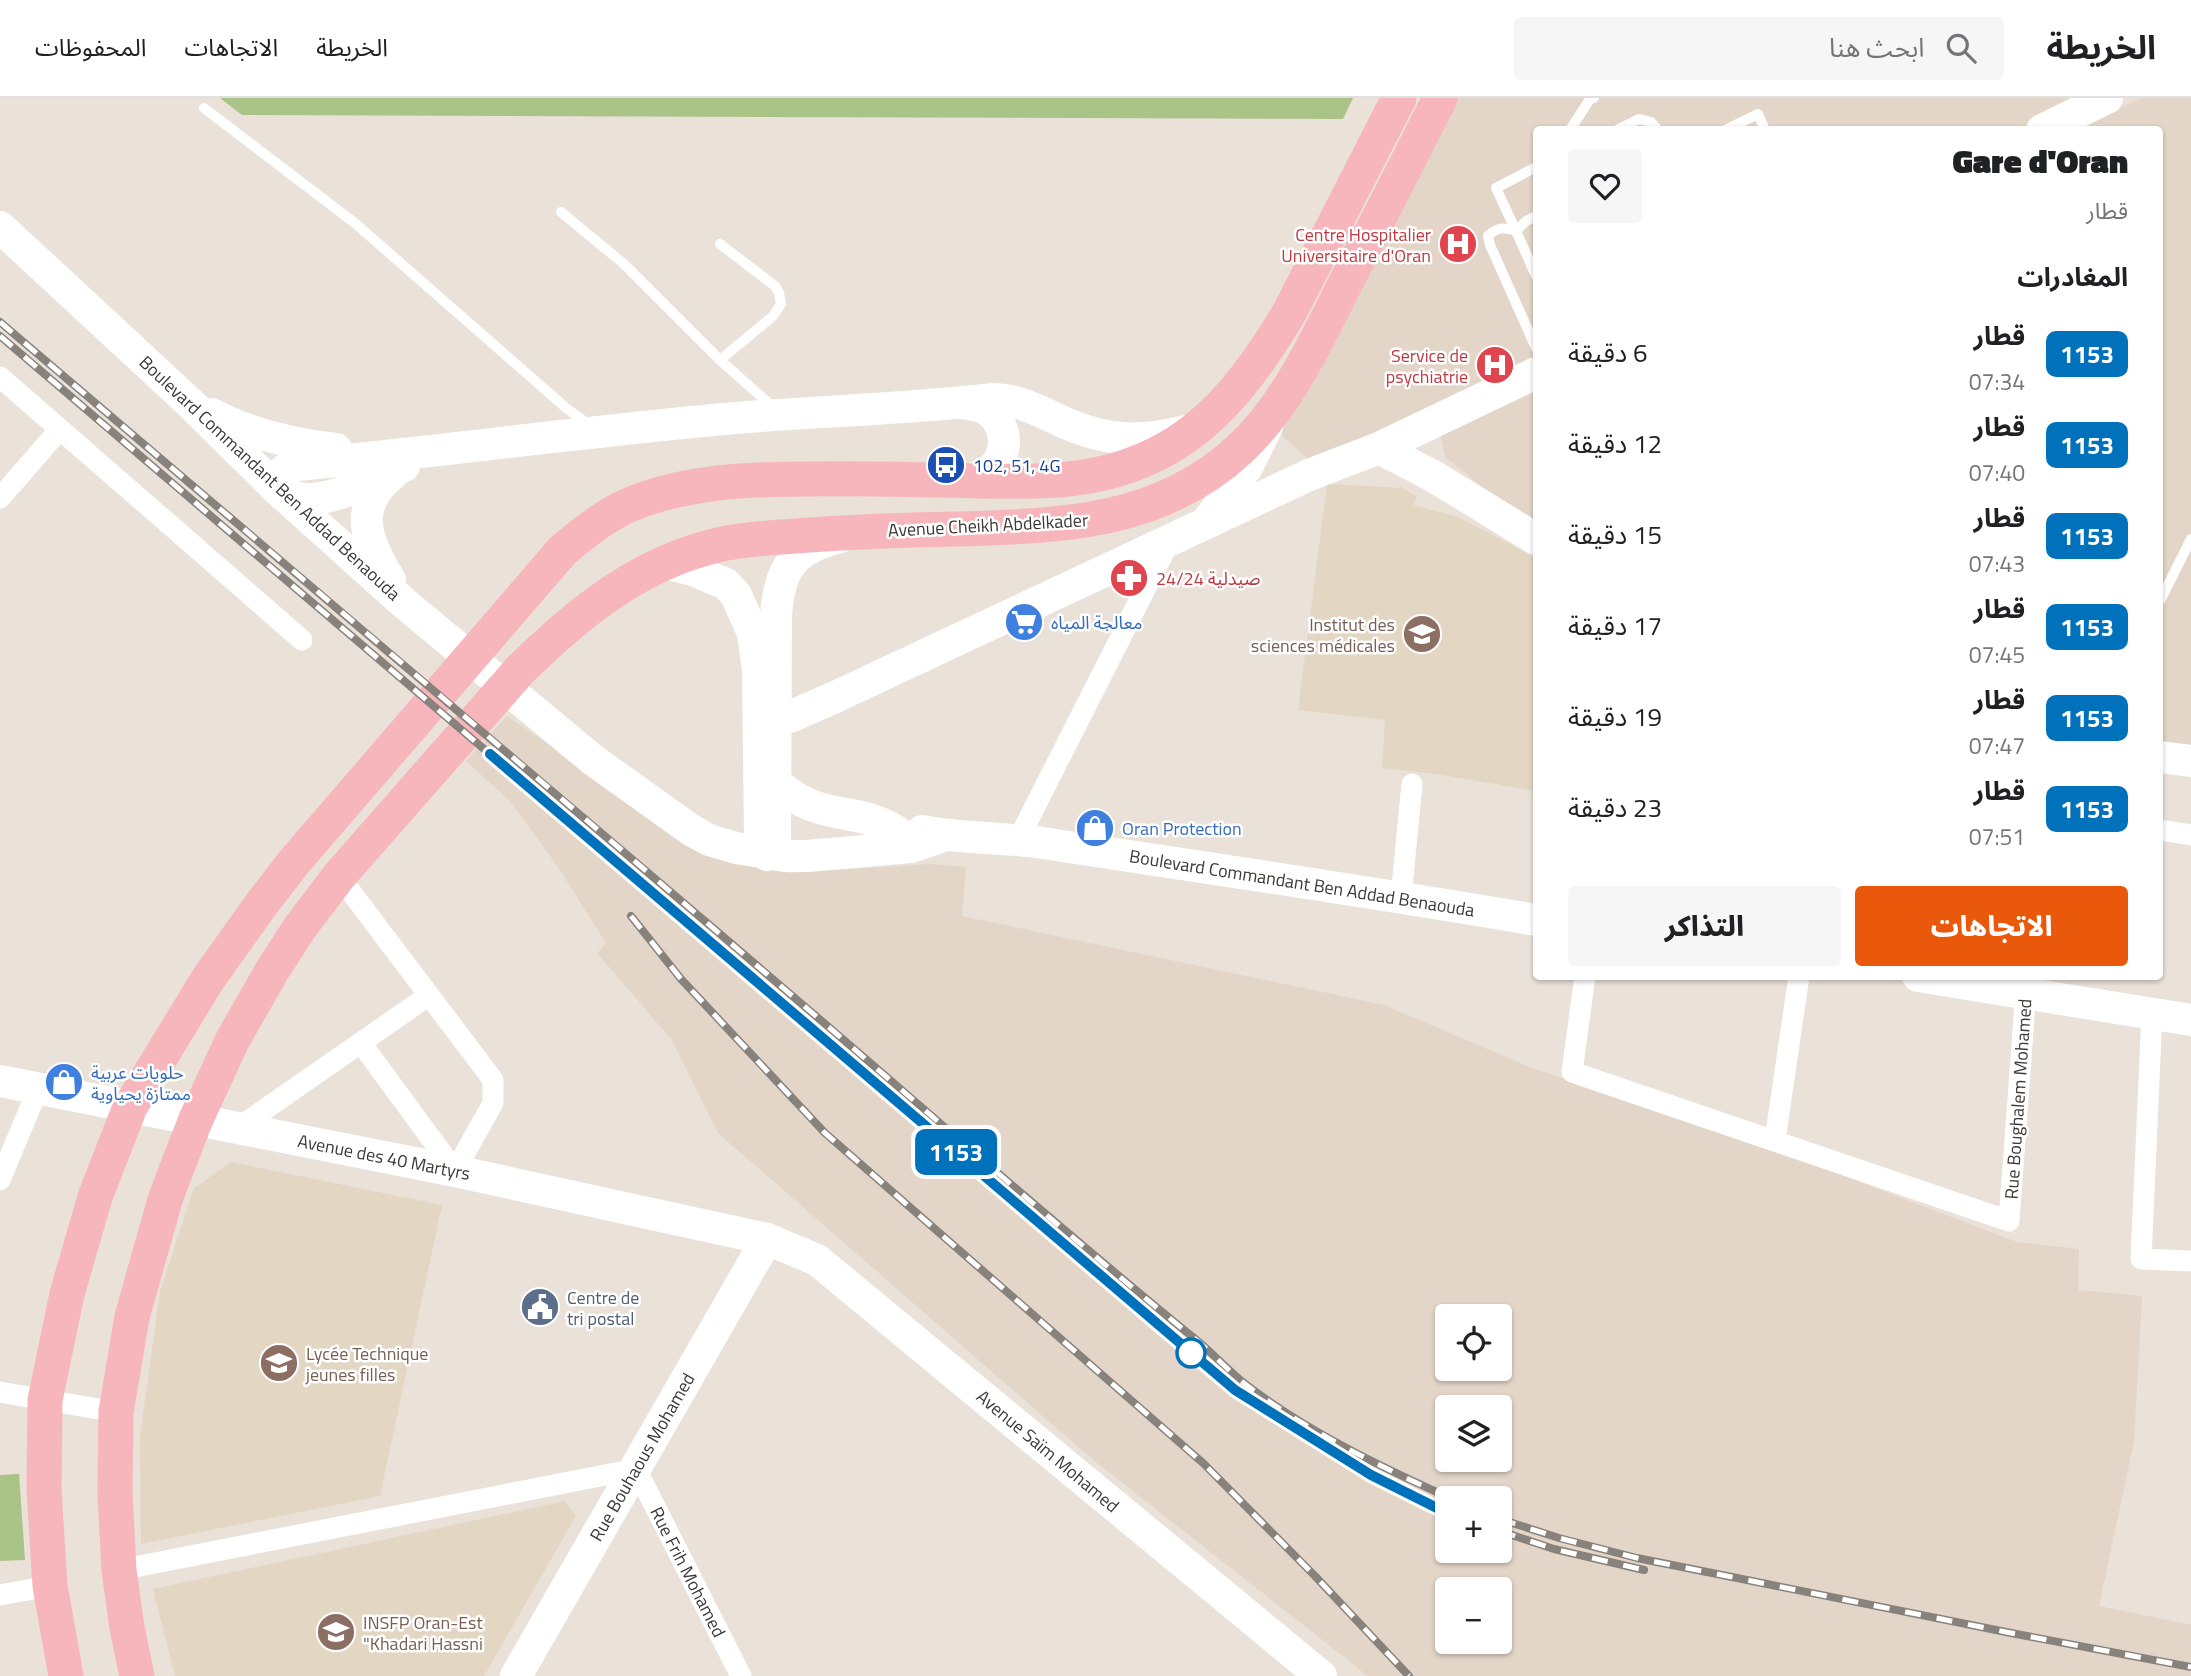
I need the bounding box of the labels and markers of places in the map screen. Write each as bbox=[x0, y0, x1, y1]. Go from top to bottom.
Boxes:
place label: Centre Hospitalier Universitaire d'Oran bbox=[1281, 221, 1431, 269]
hospital icon: Centre Hospitalier Universitaire d'Oran bbox=[1437, 223, 1479, 265]
place label: Service de psychiatrie bbox=[1386, 342, 1468, 390]
hospital icon: Service de psychiatrie bbox=[1474, 344, 1516, 386]
bus stop icon: 102, 51, 4G bbox=[925, 444, 967, 486]
place label: 102, 51, 4G bbox=[973, 452, 1061, 479]
pharmacy icon: صيدلية 24/24 bbox=[1108, 557, 1150, 599]
place label: صيدلية 24/24 bbox=[1156, 565, 1260, 592]
supermarket icon: معالجة المياه bbox=[1003, 601, 1045, 643]
place label: معالجة المياه bbox=[1051, 609, 1143, 636]
place label: Institut des sciences médicales bbox=[1251, 611, 1395, 659]
school or university icon: Institut des sciences médicales bbox=[1401, 613, 1443, 655]
shop icon: Oran Protection bbox=[1074, 807, 1116, 849]
place label: Oran Protection bbox=[1122, 815, 1242, 842]
place label: حلويات عربية ممتازة يحياوية bbox=[91, 1059, 191, 1107]
shop icon: حلويات عربية ممتازة يحياوية bbox=[43, 1061, 85, 1103]
place label: Centre de tri postal bbox=[567, 1284, 639, 1332]
public building icon: Centre de tri postal bbox=[519, 1286, 561, 1328]
unlabelled marker bbox=[1176, 1338, 1206, 1368]
place label: Lycée Technique jeunes filles bbox=[305, 1340, 428, 1388]
school or university icon: Lycée Technique jeunes filles bbox=[258, 1342, 300, 1384]
place label: INSFP Oran-Est "Khadari Hassni bbox=[363, 1609, 483, 1657]
school or university icon: INSFP Oran-Est "Khadari Hassni bbox=[315, 1611, 357, 1653]

